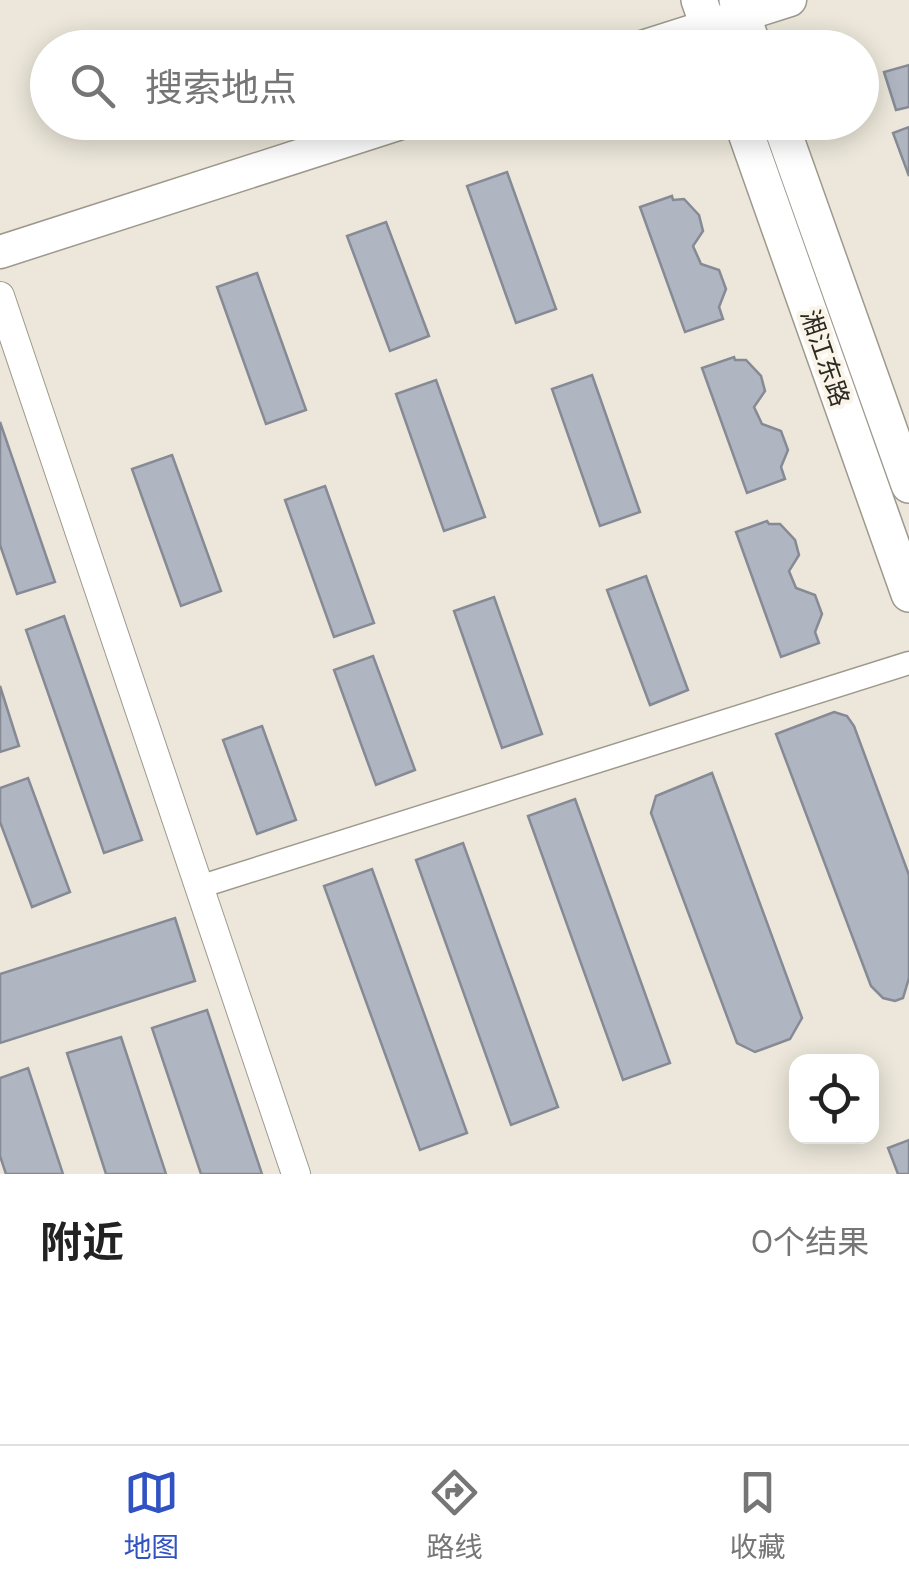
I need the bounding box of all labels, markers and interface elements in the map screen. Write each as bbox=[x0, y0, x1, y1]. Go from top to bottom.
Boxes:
search box bbox=[30, 30, 879, 140]
icon: search bbox=[65, 58, 120, 113]
text: 搜索地点 bbox=[145, 63, 297, 113]
street label: 湘江东路 bbox=[793, 305, 857, 411]
map controls bbox=[789, 1054, 879, 1144]
button: locate bbox=[789, 1054, 879, 1144]
text: 附近 bbox=[40, 1215, 124, 1270]
text: 0个结果 bbox=[751, 1221, 869, 1263]
tab: 地图 bbox=[123, 1465, 180, 1566]
tab: 路线 bbox=[426, 1465, 483, 1566]
tab: 收藏 bbox=[729, 1465, 786, 1566]

